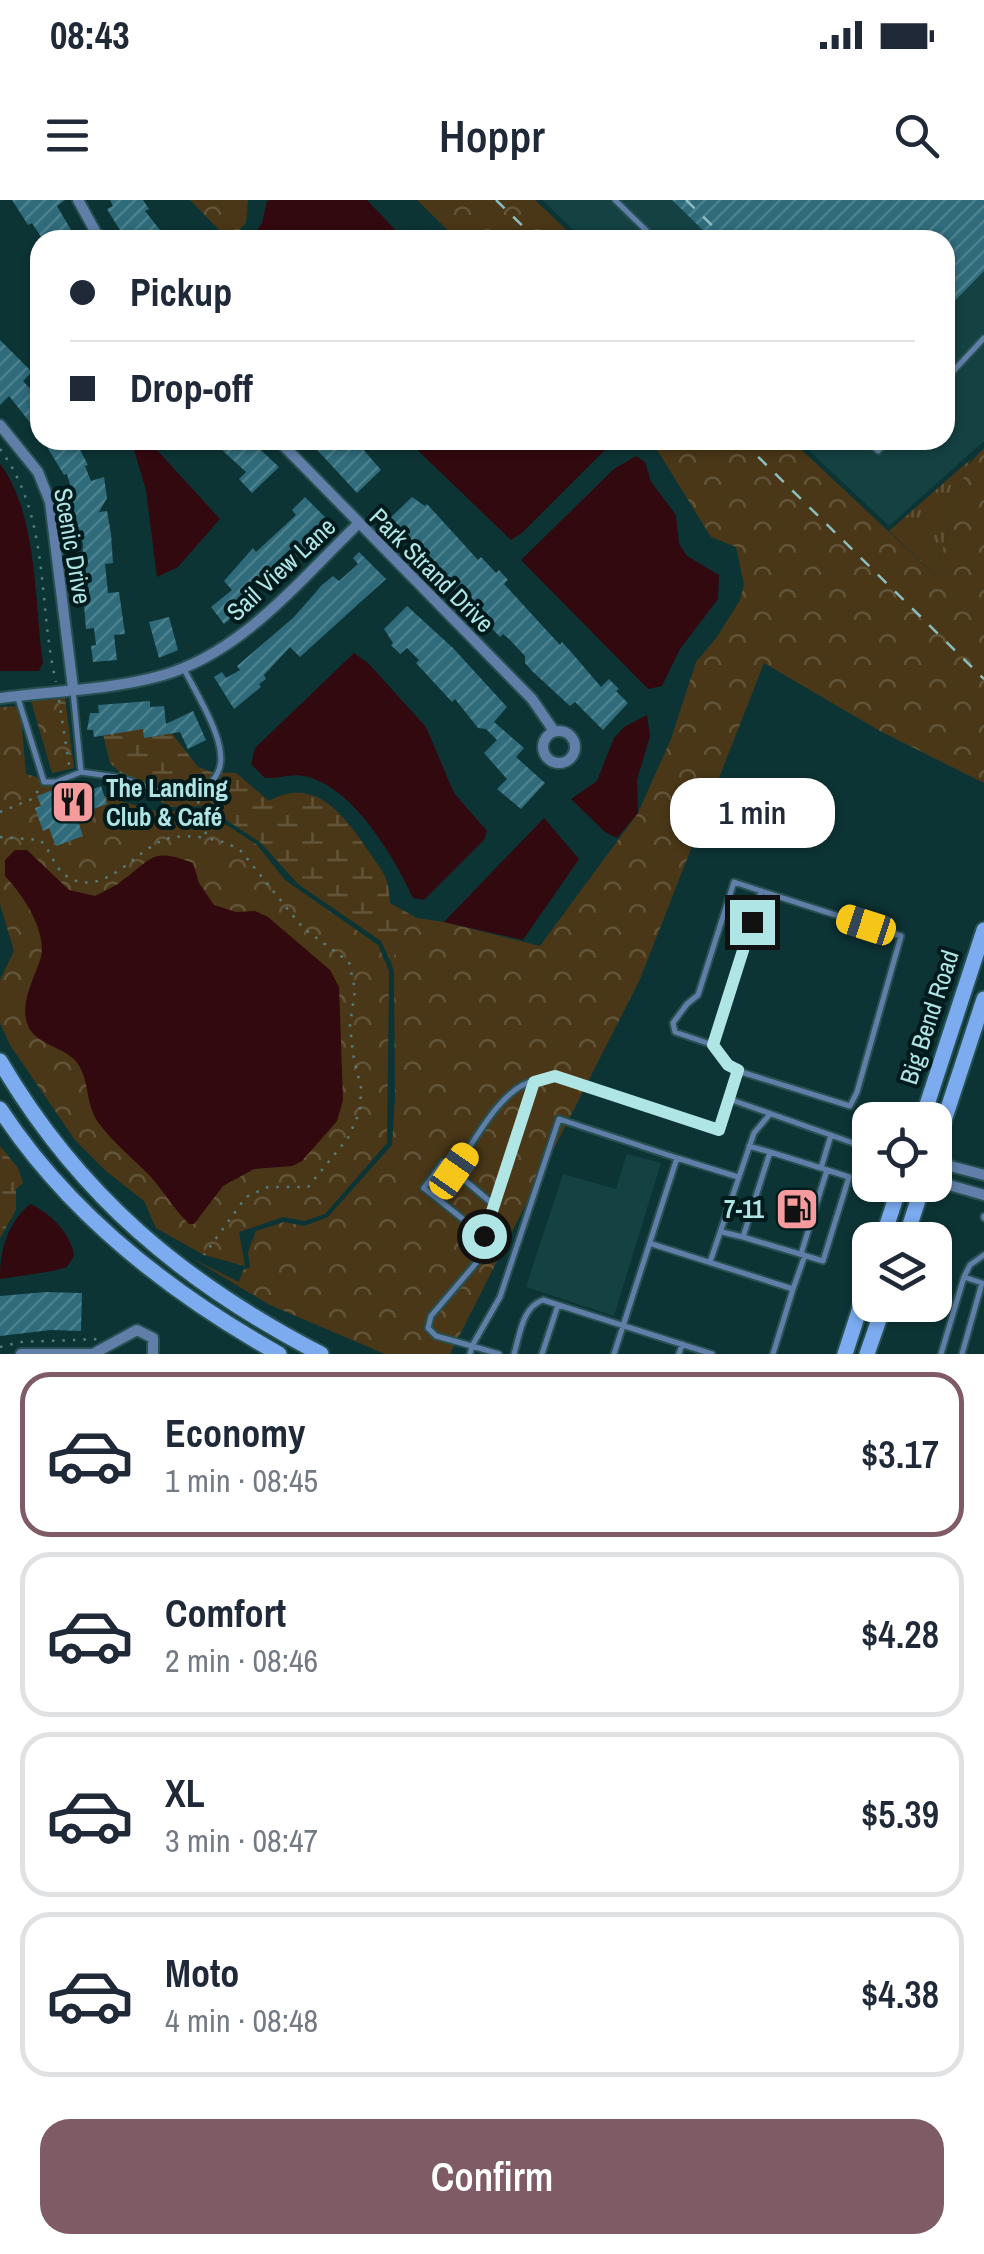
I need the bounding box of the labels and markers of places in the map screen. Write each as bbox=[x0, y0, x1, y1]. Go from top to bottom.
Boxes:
place label: The Landing Club & Café bbox=[106, 771, 228, 834]
restaurant icon: The Landing Club & Café bbox=[50, 779, 96, 825]
fuel station icon: 7-11 bbox=[774, 1186, 820, 1232]
place label: 7-11 bbox=[724, 1192, 765, 1226]

